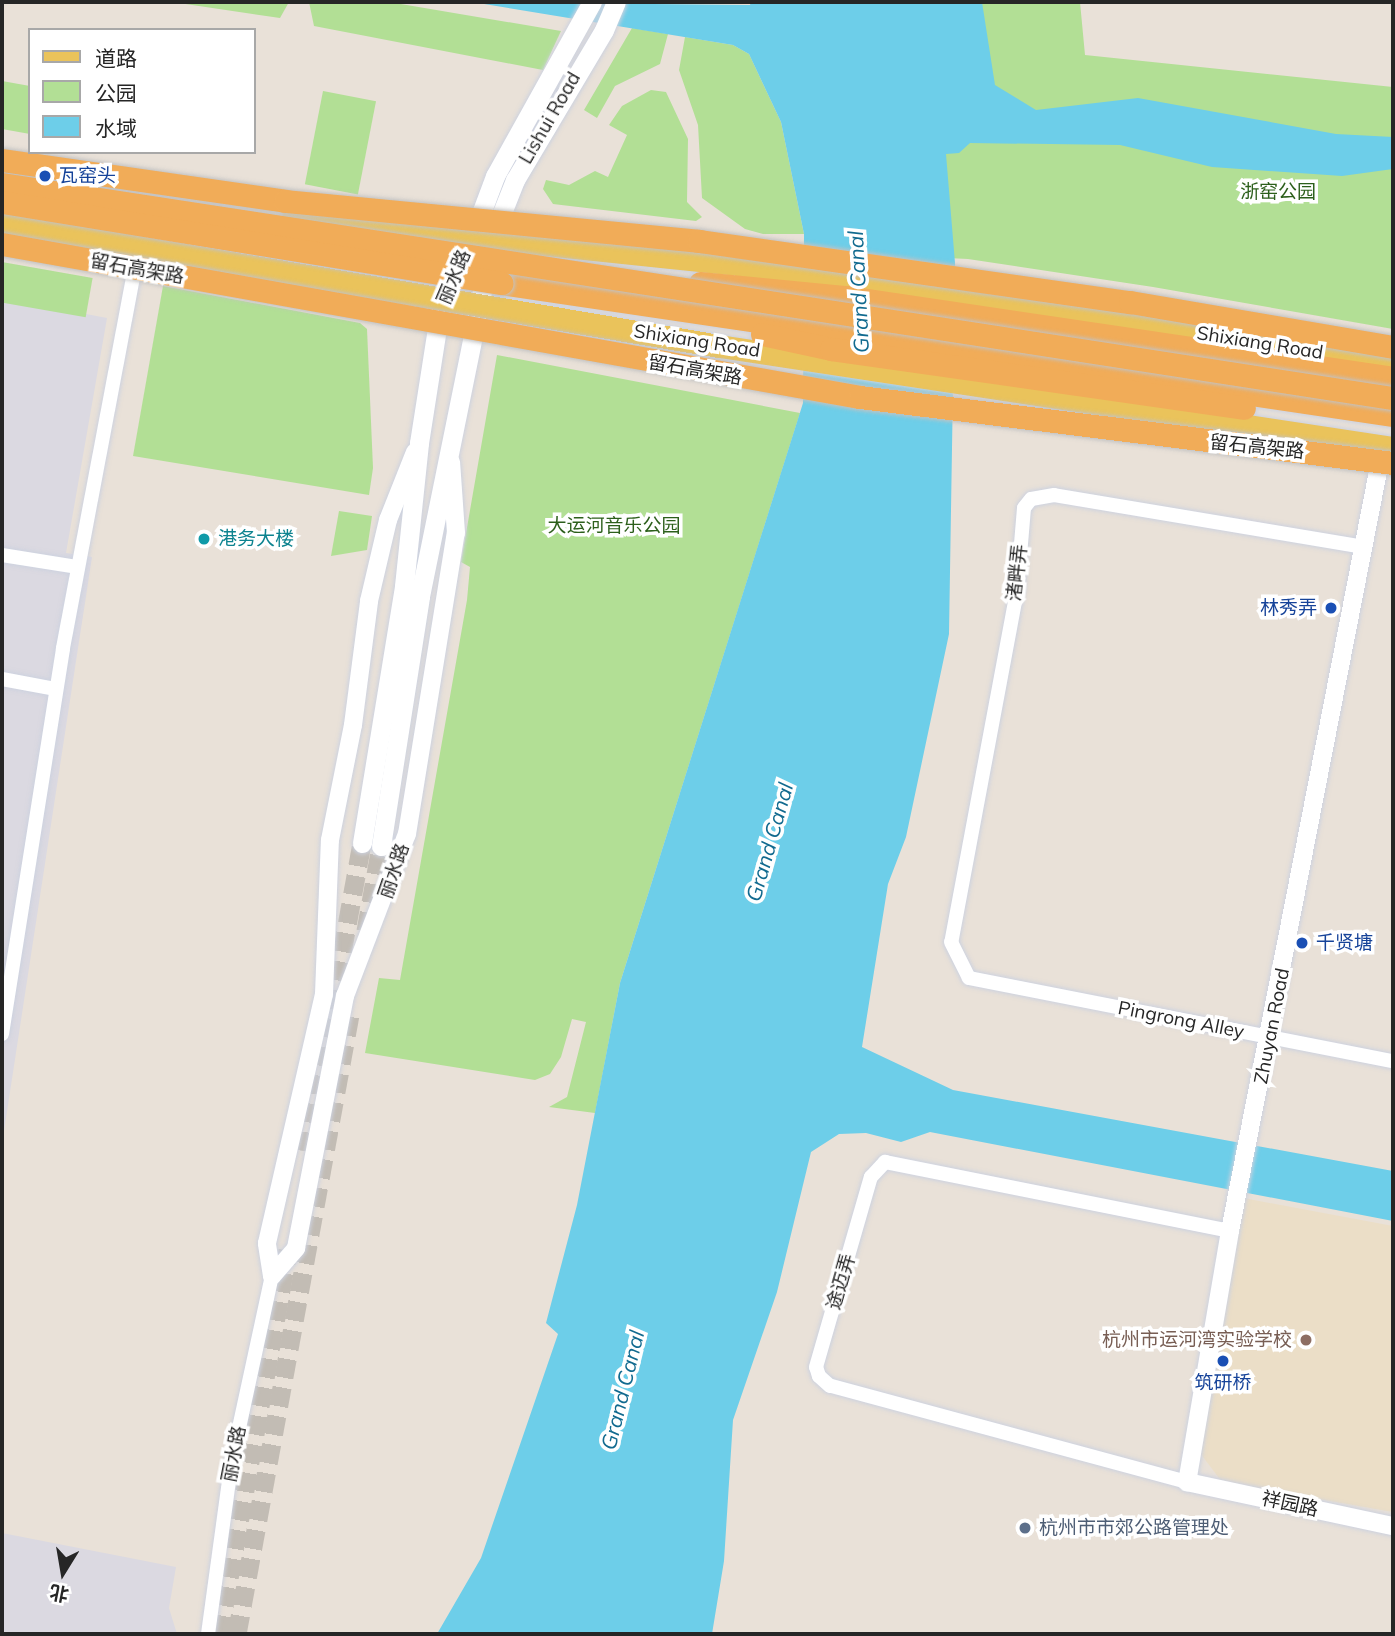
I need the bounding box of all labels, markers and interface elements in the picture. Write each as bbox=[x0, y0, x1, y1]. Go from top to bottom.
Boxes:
legend bbox=[28, 28, 256, 154]
text: 道路 bbox=[95, 45, 137, 71]
street label: Lishui Road bbox=[515, 68, 585, 168]
text: 公园 bbox=[95, 80, 137, 106]
text: 水域 bbox=[95, 115, 137, 141]
place label: 瓦窑头 bbox=[59, 165, 116, 187]
marker: 瓦窑头 bbox=[37, 168, 53, 184]
park label: 浙窑公园 bbox=[1240, 181, 1316, 203]
water label: Grand Canal bbox=[842, 230, 874, 354]
street label: 丽水路 bbox=[432, 246, 476, 308]
street label: 留石高架路 bbox=[88, 250, 186, 288]
street label: Shixiang Road bbox=[632, 320, 762, 362]
street label: Shixiang Road bbox=[1195, 322, 1325, 364]
street label: 留石高架路 bbox=[646, 351, 744, 389]
street label: 留石高架路 bbox=[1209, 431, 1305, 463]
park label: 大运河音乐公园 bbox=[548, 515, 680, 537]
place label: 港务大楼 bbox=[218, 528, 294, 550]
marker: 港务大楼 bbox=[196, 531, 212, 547]
street label: 渚畔弄 bbox=[1003, 543, 1031, 603]
place label: 林秀弄 bbox=[1260, 597, 1317, 619]
marker: 林秀弄 bbox=[1323, 600, 1339, 616]
water label: Grand Canal bbox=[740, 780, 798, 904]
street label: 丽水路 bbox=[374, 840, 414, 902]
place label: 千贤塘 bbox=[1316, 932, 1373, 954]
marker: 千贤塘 bbox=[1294, 935, 1310, 951]
street label: Zhuyan Road bbox=[1250, 966, 1294, 1086]
street label: Pingrong Alley bbox=[1116, 997, 1246, 1043]
street label: 途迈弄 bbox=[822, 1251, 860, 1313]
water label: Grand Canal bbox=[595, 1328, 649, 1452]
place label: 杭州市运河湾实验学校 bbox=[1102, 1329, 1292, 1351]
marker: 杭州市运河湾实验学校 bbox=[1298, 1332, 1314, 1348]
marker: 筑研桥 bbox=[1215, 1353, 1231, 1369]
place label: 筑研桥 bbox=[1195, 1372, 1251, 1394]
street label: 丽水路 bbox=[217, 1424, 251, 1484]
street label: 祥园路 bbox=[1260, 1487, 1320, 1521]
place label: 杭州市市郊公路管理处 bbox=[1039, 1517, 1229, 1539]
marker: 杭州市市郊公路管理处 bbox=[1017, 1520, 1033, 1536]
north arrow bbox=[28, 1538, 98, 1608]
text: 北 bbox=[47, 1580, 71, 1607]

